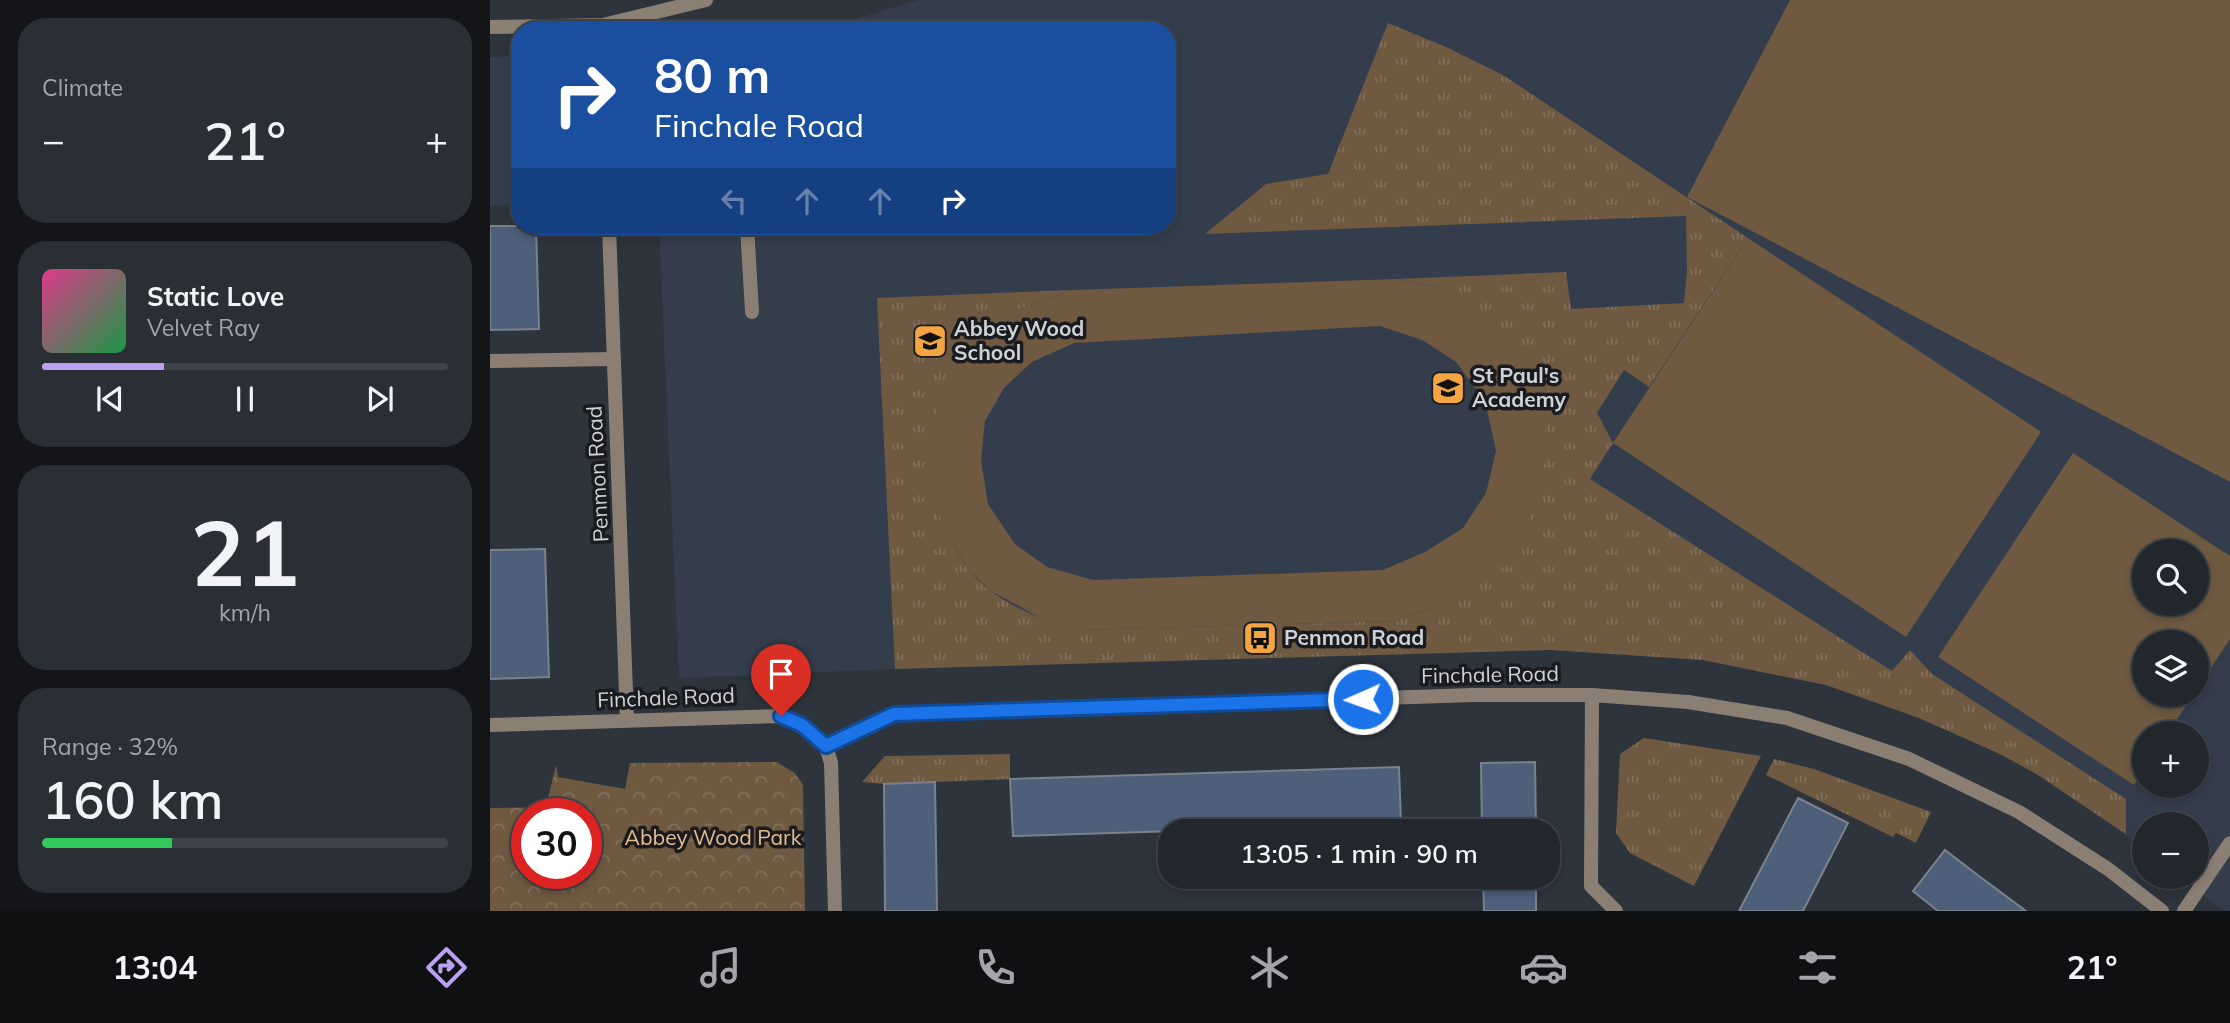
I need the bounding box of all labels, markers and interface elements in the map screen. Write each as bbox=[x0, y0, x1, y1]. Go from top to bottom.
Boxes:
text: 80 m bbox=[654, 44, 770, 105]
icon: right bbox=[539, 49, 630, 140]
text: Climate bbox=[42, 73, 123, 102]
text: Finchale Road bbox=[654, 105, 864, 145]
text: 21° bbox=[204, 108, 286, 173]
text: − bbox=[42, 116, 65, 164]
text: + bbox=[425, 116, 448, 164]
icon: left bbox=[715, 182, 753, 220]
icon: ahead bbox=[788, 182, 826, 220]
icon: ahead bbox=[861, 182, 899, 220]
icon: right bbox=[934, 182, 972, 220]
text: Static Love bbox=[147, 280, 284, 313]
text: Velvet Ray bbox=[147, 313, 260, 342]
place label: Abbey Wood School bbox=[954, 315, 1084, 365]
school or university icon: Abbey Wood School bbox=[911, 322, 949, 360]
place label: St Paul's Academy bbox=[1472, 362, 1566, 412]
school or university icon: St Paul's Academy bbox=[1429, 369, 1467, 407]
icon: previous bbox=[91, 380, 129, 418]
icon: pause bbox=[226, 380, 264, 418]
icon: next bbox=[361, 380, 399, 418]
street label: Penmon Road bbox=[580, 405, 614, 543]
text: 21 bbox=[190, 495, 300, 609]
map controls bbox=[2132, 539, 2209, 889]
button: search bbox=[2132, 539, 2209, 616]
text: km/h bbox=[219, 598, 271, 627]
bus stop icon: Penmon Road bbox=[1241, 619, 1279, 657]
place label: Penmon Road bbox=[1284, 624, 1424, 650]
button: layers bbox=[2132, 630, 2209, 707]
pin bbox=[751, 644, 811, 716]
icon: arrive bbox=[762, 655, 800, 693]
street label: Finchale Road bbox=[1421, 660, 1559, 688]
position arrow bbox=[1326, 662, 1400, 736]
street label: Finchale Road bbox=[597, 682, 735, 712]
button: + bbox=[2132, 721, 2209, 798]
text: Range · 32% bbox=[42, 732, 178, 761]
text: 160 km bbox=[42, 767, 223, 832]
speed limit sign: 30 bbox=[511, 798, 602, 889]
button: − bbox=[2132, 812, 2209, 889]
park label: Abbey Wood Park bbox=[625, 824, 802, 850]
text: 13:05 · 1 min · 90 m bbox=[1240, 837, 1478, 870]
icon: directions bbox=[422, 943, 471, 992]
icon: music bbox=[696, 943, 745, 992]
icon: phone bbox=[971, 943, 1020, 992]
icon: climate bbox=[1245, 943, 1294, 992]
icon: car bbox=[1519, 943, 1568, 992]
icon: filters bbox=[1793, 943, 1842, 992]
text: 13:04 bbox=[113, 947, 197, 987]
text: 21° bbox=[2067, 947, 2117, 987]

